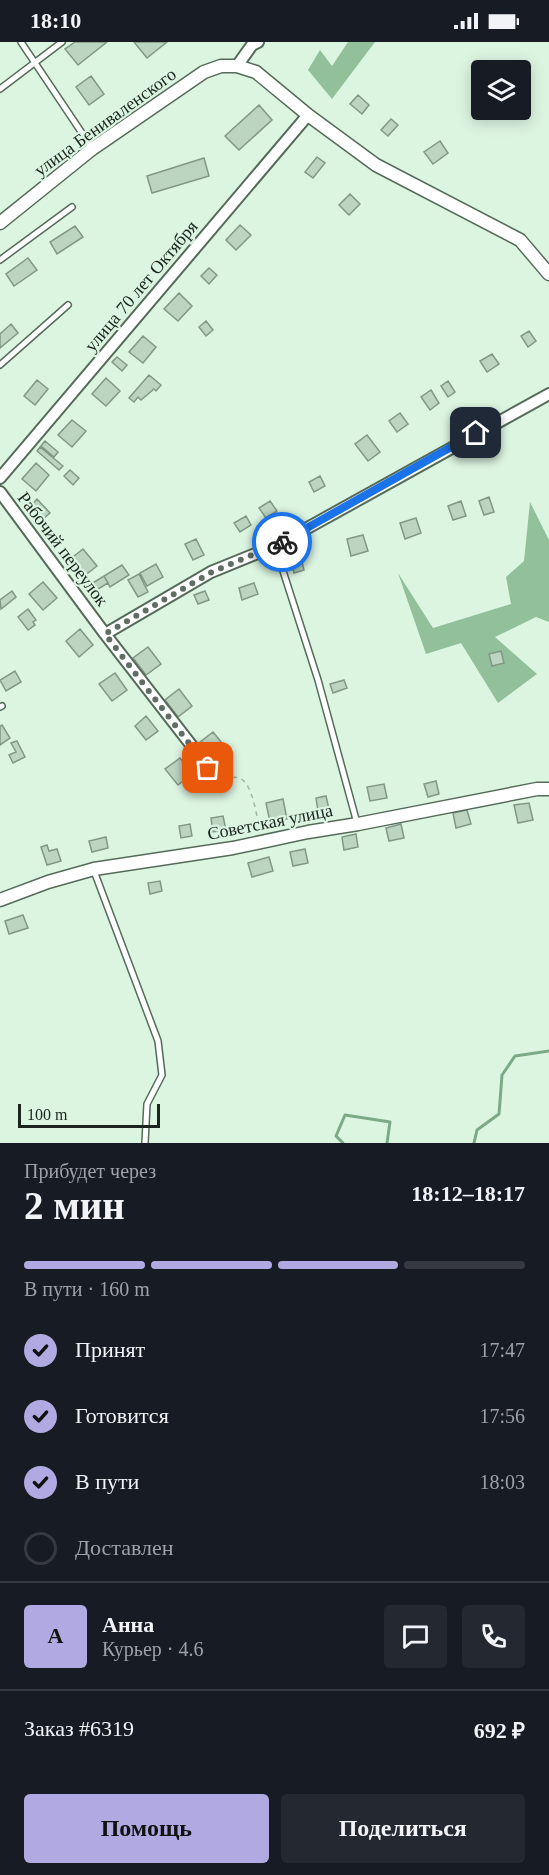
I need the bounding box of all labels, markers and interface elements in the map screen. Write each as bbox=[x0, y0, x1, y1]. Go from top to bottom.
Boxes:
text: 18:10 bbox=[30, 8, 81, 33]
map controls bbox=[471, 60, 531, 120]
button: layers bbox=[471, 60, 531, 120]
street label: улица Бениваленского bbox=[30, 64, 180, 180]
street label: улица 70 лет Октября bbox=[80, 217, 202, 355]
pin bbox=[450, 407, 501, 458]
icon: home bbox=[459, 416, 492, 449]
street label: Рабочий переулок bbox=[14, 488, 113, 610]
courier bbox=[252, 512, 312, 572]
icon: bike bbox=[266, 526, 299, 559]
pin bbox=[182, 742, 233, 793]
icon: bag bbox=[191, 751, 224, 784]
street label: Советская улица bbox=[206, 800, 334, 844]
scale bar bbox=[18, 1101, 160, 1128]
text: 100 m bbox=[27, 1106, 67, 1123]
text: Прибудет через bbox=[24, 1160, 156, 1182]
text: 18:12–18:17 bbox=[411, 1181, 525, 1206]
text: 2 мин bbox=[24, 1184, 125, 1227]
text: В пути · 160 m bbox=[24, 1278, 150, 1300]
icon: check bbox=[24, 1334, 57, 1367]
text: Принят bbox=[75, 1337, 145, 1362]
text: 17:47 bbox=[479, 1339, 525, 1361]
icon: check bbox=[24, 1400, 57, 1433]
text: Готовится bbox=[75, 1403, 169, 1428]
text: 17:56 bbox=[479, 1405, 525, 1427]
icon: check bbox=[24, 1466, 57, 1499]
text: В пути bbox=[75, 1469, 139, 1494]
text: 18:03 bbox=[479, 1471, 525, 1493]
text: Доставлен bbox=[75, 1535, 174, 1560]
button: chat bbox=[384, 1605, 447, 1668]
button: phone bbox=[462, 1605, 525, 1668]
text: Анна bbox=[102, 1612, 154, 1637]
text: А bbox=[48, 1623, 63, 1648]
text: Курьер · 4.6 bbox=[102, 1638, 204, 1660]
text: Заказ #6319 bbox=[24, 1716, 134, 1741]
text: 692 ₽ bbox=[474, 1718, 525, 1743]
button: Помощь bbox=[24, 1794, 269, 1863]
button: Поделиться bbox=[281, 1794, 525, 1863]

